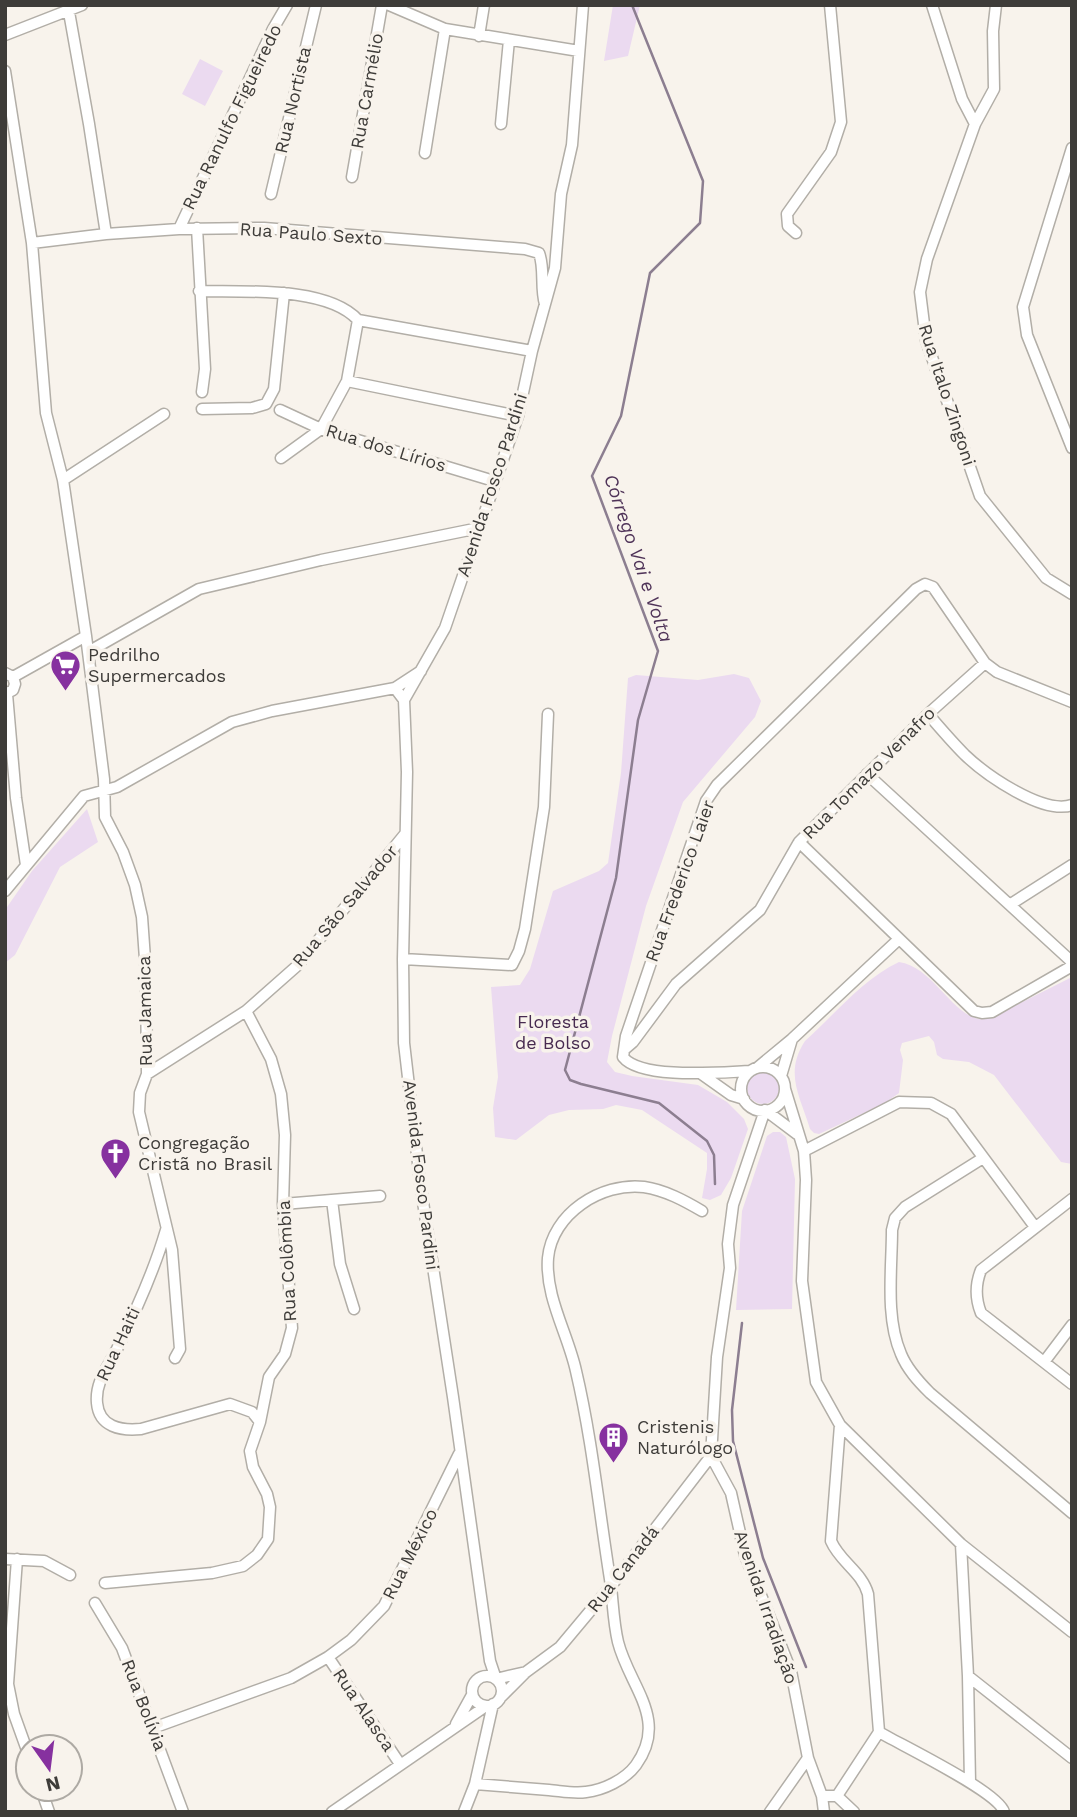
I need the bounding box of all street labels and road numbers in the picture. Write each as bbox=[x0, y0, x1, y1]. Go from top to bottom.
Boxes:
street label: Rua Ranulfo Figueiredo bbox=[177, 21, 286, 213]
street label: Rua Carmélio bbox=[346, 31, 387, 151]
street label: Rua Nortista bbox=[270, 44, 315, 155]
street label: Rua Paulo Sexto bbox=[239, 218, 383, 249]
street label: Rua Italo Zingoni bbox=[915, 321, 980, 468]
street label: Avenida Fosco Pardini bbox=[452, 390, 531, 579]
street label: Rua dos Lírios bbox=[324, 419, 449, 476]
street label: Rua Tomazo Venafro bbox=[798, 702, 939, 843]
street label: Rua Frederico Laier bbox=[640, 797, 719, 965]
street label: Rua São Salvador bbox=[287, 840, 402, 971]
street label: Rua Jamaica bbox=[133, 955, 156, 1067]
street label: Avenida Fosco Pardini bbox=[399, 1079, 444, 1271]
street label: Rua Colômbia bbox=[273, 1200, 300, 1322]
street label: Rua Haiti bbox=[91, 1303, 144, 1384]
street label: Rua México bbox=[378, 1505, 441, 1603]
street label: Rua Canadá bbox=[582, 1521, 663, 1616]
street label: Avenida Irradiação bbox=[730, 1527, 803, 1687]
street label: Rua Bolívia bbox=[117, 1656, 171, 1753]
street label: Rua Alasca bbox=[329, 1664, 400, 1755]

